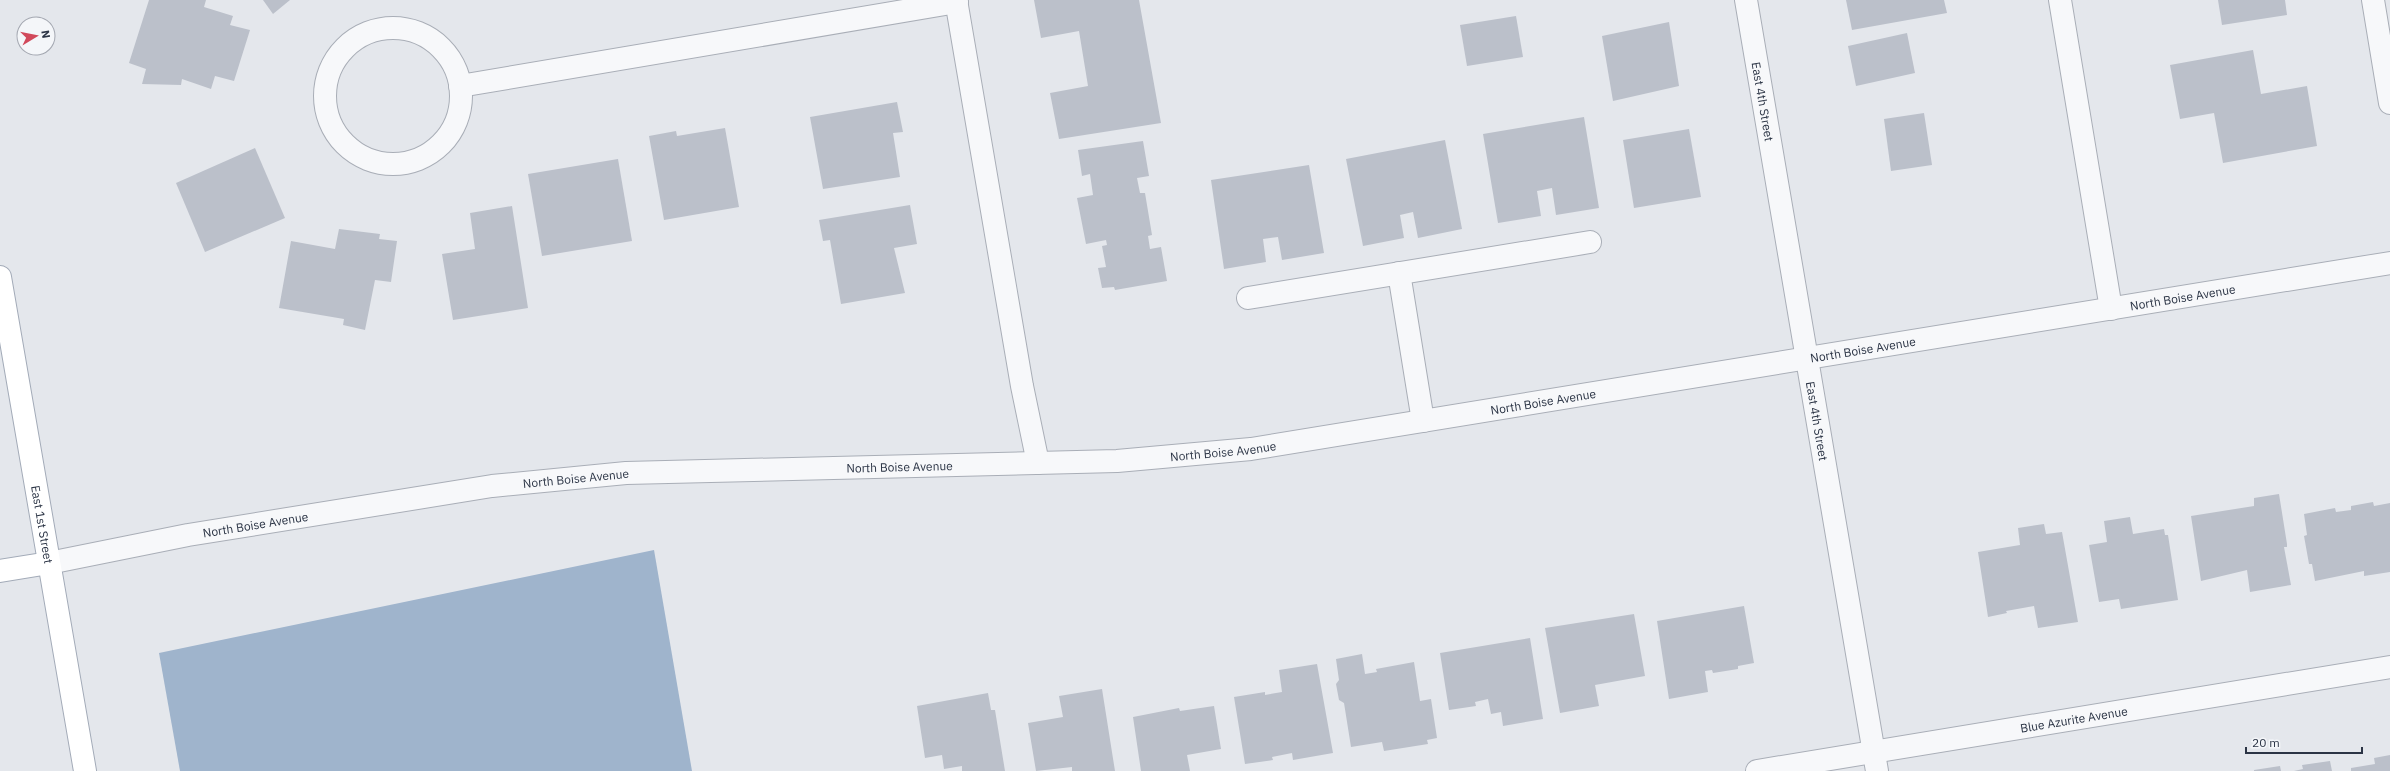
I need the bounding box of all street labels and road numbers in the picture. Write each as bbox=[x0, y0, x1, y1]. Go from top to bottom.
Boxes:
street label: East 4th Street bbox=[1749, 61, 1777, 142]
street label: North Boise Avenue bbox=[2129, 281, 2237, 313]
street label: North Boise Avenue bbox=[1809, 333, 1917, 365]
street label: East 4th Street bbox=[1803, 380, 1832, 462]
street label: North Boise Avenue bbox=[1489, 385, 1597, 417]
street label: North Boise Avenue bbox=[1169, 437, 1278, 464]
street label: North Boise Avenue bbox=[846, 458, 953, 475]
street label: North Boise Avenue bbox=[522, 465, 630, 490]
street label: East 1st Street bbox=[28, 484, 57, 565]
street label: North Boise Avenue bbox=[202, 508, 310, 540]
street label: Blue Azurite Avenue bbox=[2019, 703, 2129, 735]

